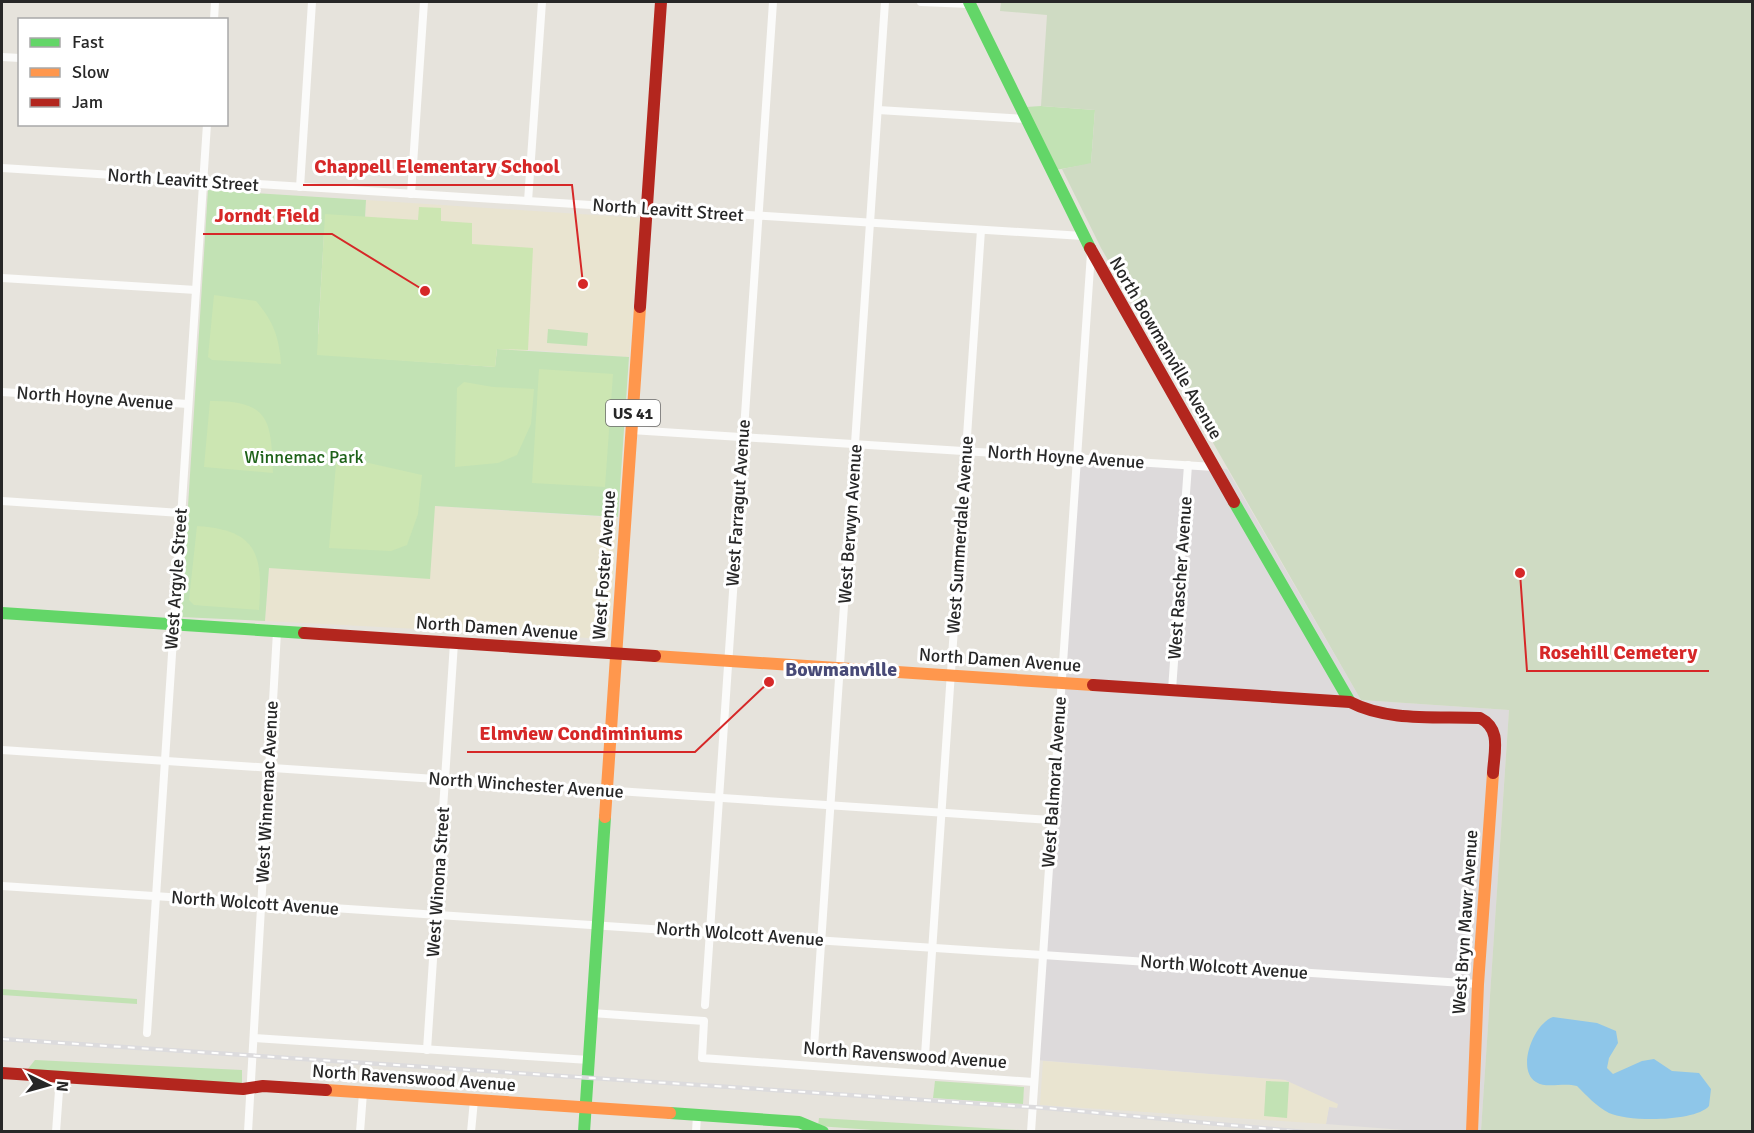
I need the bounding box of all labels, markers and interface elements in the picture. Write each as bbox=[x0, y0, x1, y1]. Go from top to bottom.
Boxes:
legend bbox=[18, 18, 228, 126]
text: Fast bbox=[72, 31, 104, 53]
text: Slow bbox=[72, 61, 109, 83]
text: Jam bbox=[72, 91, 103, 113]
callout: Chappell Elementary School bbox=[303, 147, 572, 185]
text: Chappell Elementary School bbox=[314, 154, 560, 179]
street label: North Leavitt Street bbox=[107, 164, 259, 196]
street label: North Leavitt Street bbox=[592, 194, 744, 226]
callout: Jorndt Field bbox=[203, 196, 332, 234]
text: Jorndt Field bbox=[215, 203, 320, 228]
street label: North Bowmanville Avenue bbox=[1105, 253, 1227, 443]
street label: North Hoyne Avenue bbox=[16, 382, 174, 414]
road number: US 41 bbox=[606, 400, 660, 426]
street label: West Farragut Avenue bbox=[721, 419, 755, 587]
street label: West Summerdale Avenue bbox=[942, 435, 978, 635]
street label: North Hoyne Avenue bbox=[987, 441, 1145, 473]
street label: West Berwyn Avenue bbox=[833, 443, 867, 605]
park label: Winnemac Park bbox=[244, 446, 364, 468]
street label: West Foster Avenue bbox=[588, 489, 620, 641]
street label: West Rascher Avenue bbox=[1163, 496, 1197, 660]
street label: West Argyle Street bbox=[160, 507, 192, 651]
street label: North Damen Avenue bbox=[415, 611, 579, 645]
callout: Rosehill Cemetery bbox=[1527, 633, 1709, 671]
text: Rosehill Cemetery bbox=[1539, 640, 1697, 665]
street label: North Damen Avenue bbox=[918, 643, 1082, 677]
district label: Bowmanville bbox=[785, 657, 897, 682]
street label: West Balmoral Avenue bbox=[1037, 695, 1071, 869]
street label: West Winnemac Avenue bbox=[251, 700, 283, 884]
callout: Elmview Condiminiums bbox=[467, 714, 695, 752]
text: Elmview Condiminiums bbox=[479, 721, 683, 746]
street label: North Winchester Avenue bbox=[428, 767, 624, 803]
street label: West Winona Street bbox=[422, 806, 454, 958]
street label: West Bryn Mawr Avenue bbox=[1448, 829, 1482, 1015]
street label: North Wolcott Avenue bbox=[170, 886, 340, 920]
street label: North Wolcott Avenue bbox=[655, 917, 825, 951]
street label: North Wolcott Avenue bbox=[1139, 950, 1309, 984]
street label: North Ravenswood Avenue bbox=[802, 1037, 1008, 1073]
north arrow bbox=[18, 1055, 78, 1115]
street label: North Ravenswood Avenue bbox=[311, 1060, 517, 1096]
text: N bbox=[51, 1080, 72, 1093]

